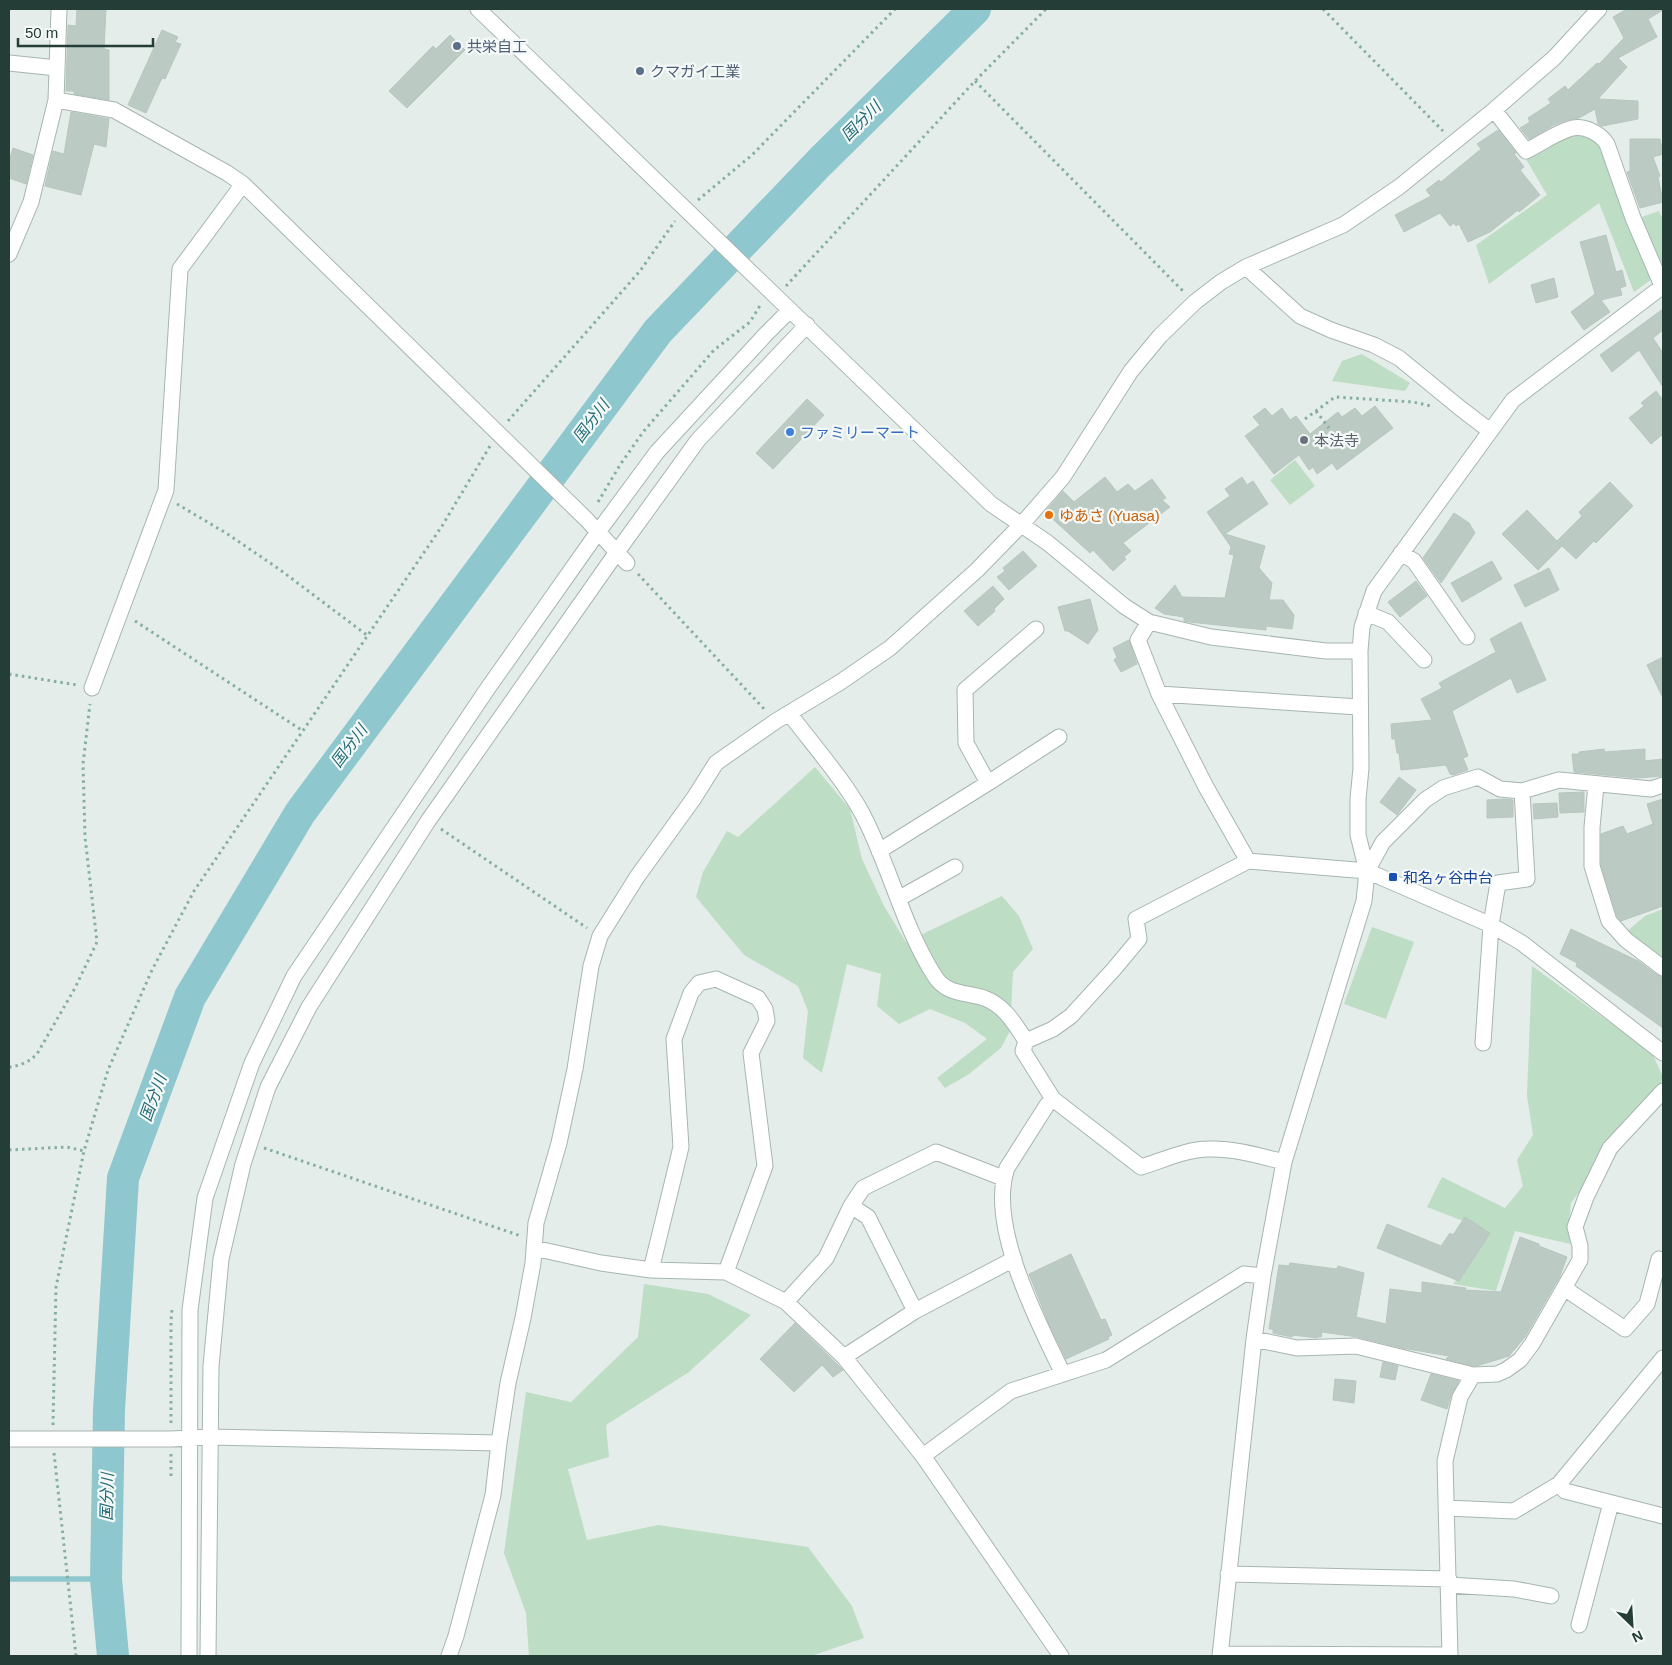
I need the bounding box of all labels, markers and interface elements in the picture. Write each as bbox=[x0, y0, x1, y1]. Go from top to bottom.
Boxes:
scale bar bbox=[18, 15, 152, 47]
text: 50 m bbox=[25, 24, 58, 41]
place label: 共栄自工 bbox=[467, 38, 527, 55]
marker: 共栄自工 bbox=[451, 40, 463, 52]
place label: クマガイ工業 bbox=[650, 63, 740, 80]
marker: クマガイ工業 bbox=[634, 65, 646, 77]
water label: 国分川 bbox=[838, 97, 885, 144]
water label: 国分川 bbox=[570, 395, 613, 445]
place label: ファミリーマート bbox=[800, 424, 920, 441]
marker: ファミリーマート bbox=[784, 426, 796, 438]
place label: 本法寺 bbox=[1314, 432, 1359, 449]
marker: 本法寺 bbox=[1298, 434, 1310, 446]
place label: ゆあさ (Yuasa) bbox=[1059, 507, 1160, 524]
marker: ゆあさ (Yuasa) bbox=[1043, 509, 1055, 521]
water label: 国分川 bbox=[328, 720, 371, 770]
place label: 和名ヶ谷中台 bbox=[1403, 869, 1493, 886]
marker: 和名ヶ谷中台 bbox=[1387, 871, 1399, 883]
water label: 国分川 bbox=[137, 1071, 170, 1123]
water label: 国分川 bbox=[98, 1471, 116, 1521]
north arrow bbox=[1607, 1600, 1657, 1650]
text: N bbox=[1630, 1627, 1645, 1646]

